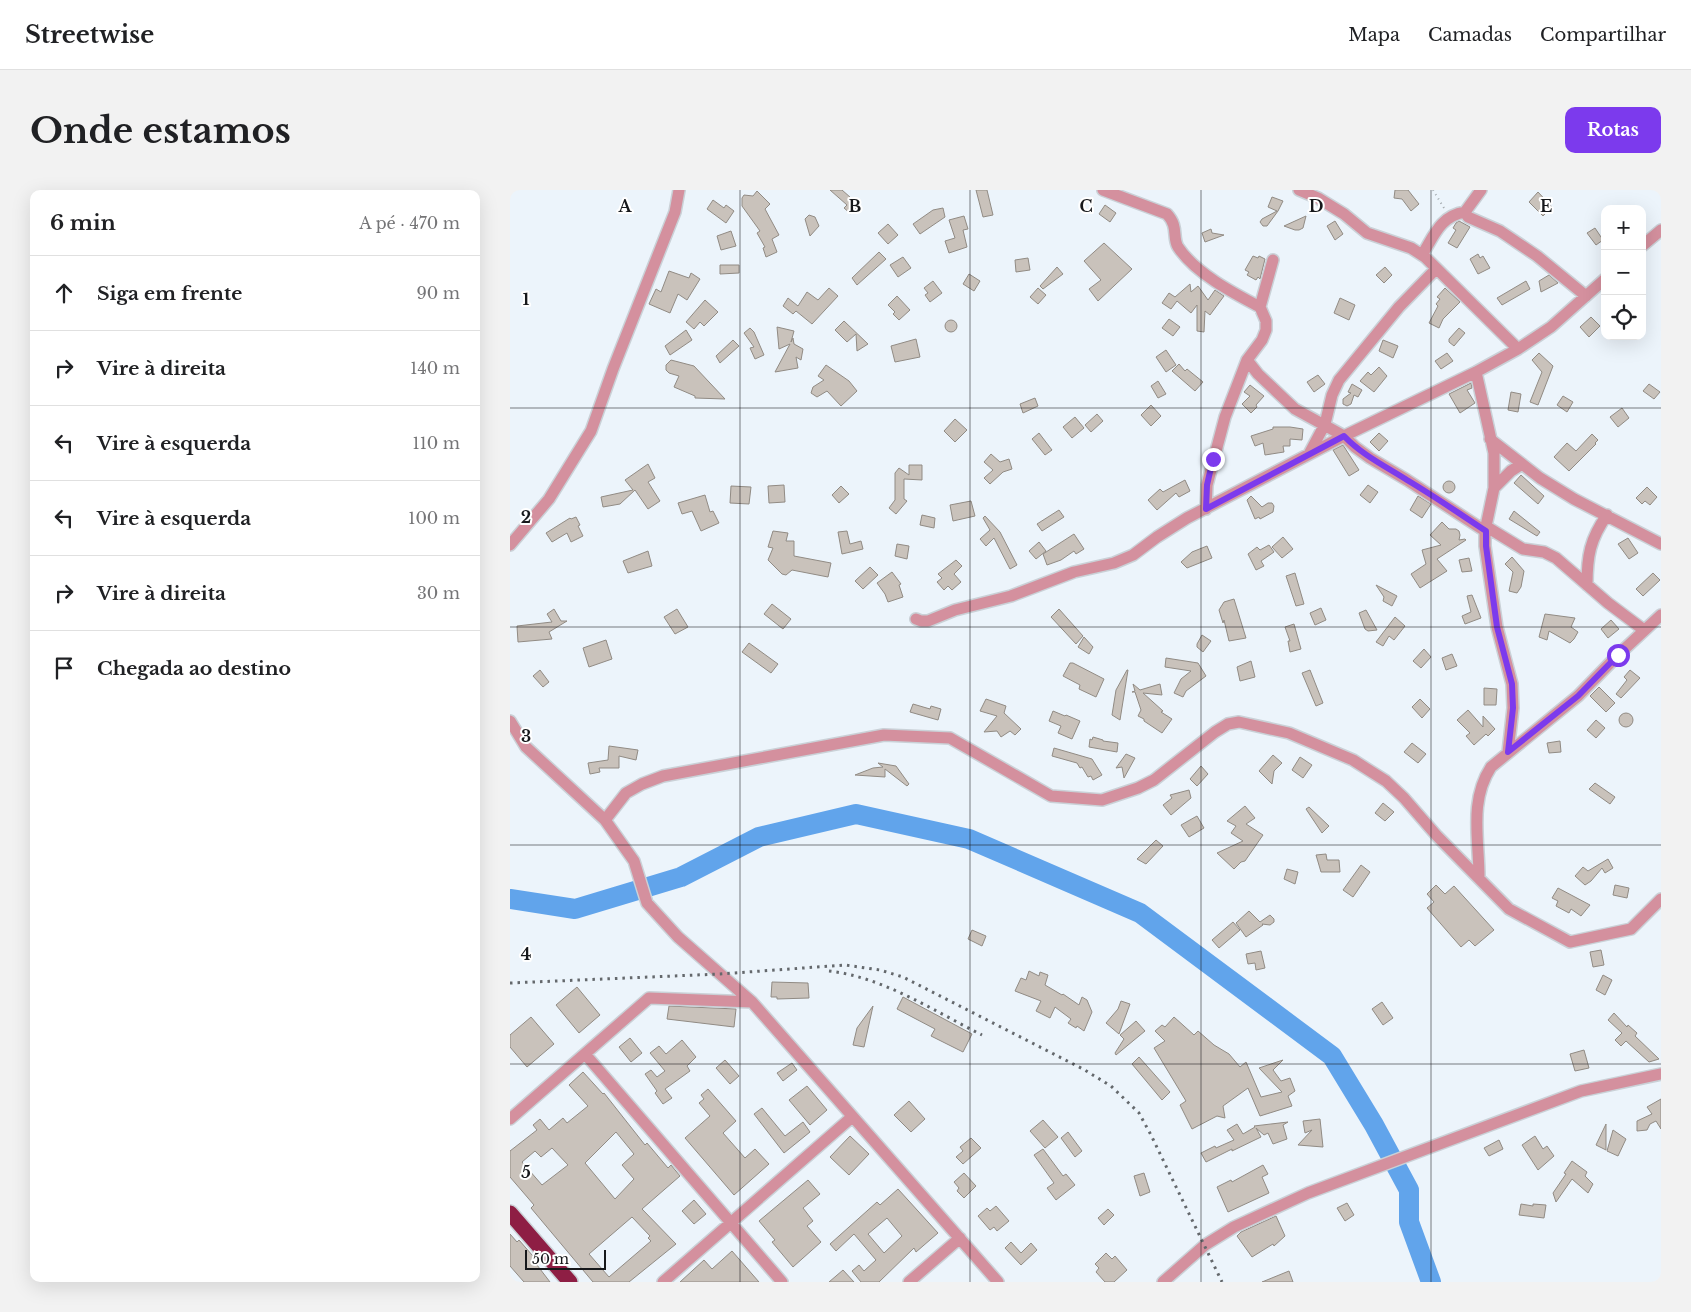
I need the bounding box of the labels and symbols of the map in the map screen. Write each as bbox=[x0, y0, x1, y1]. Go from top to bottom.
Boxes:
text: A bbox=[618, 196, 633, 216]
text: B bbox=[849, 196, 862, 216]
text: C bbox=[1079, 196, 1093, 216]
text: D bbox=[1309, 196, 1323, 216]
text: E bbox=[1540, 196, 1552, 216]
text: 1 bbox=[523, 289, 530, 309]
route end bbox=[1202, 448, 1225, 471]
text: 2 bbox=[521, 507, 531, 527]
route start bbox=[1607, 644, 1630, 667]
text: 3 bbox=[521, 726, 531, 746]
text: 4 bbox=[521, 944, 531, 964]
text: 5 bbox=[521, 1162, 531, 1182]
scale bar bbox=[525, 1247, 606, 1270]

